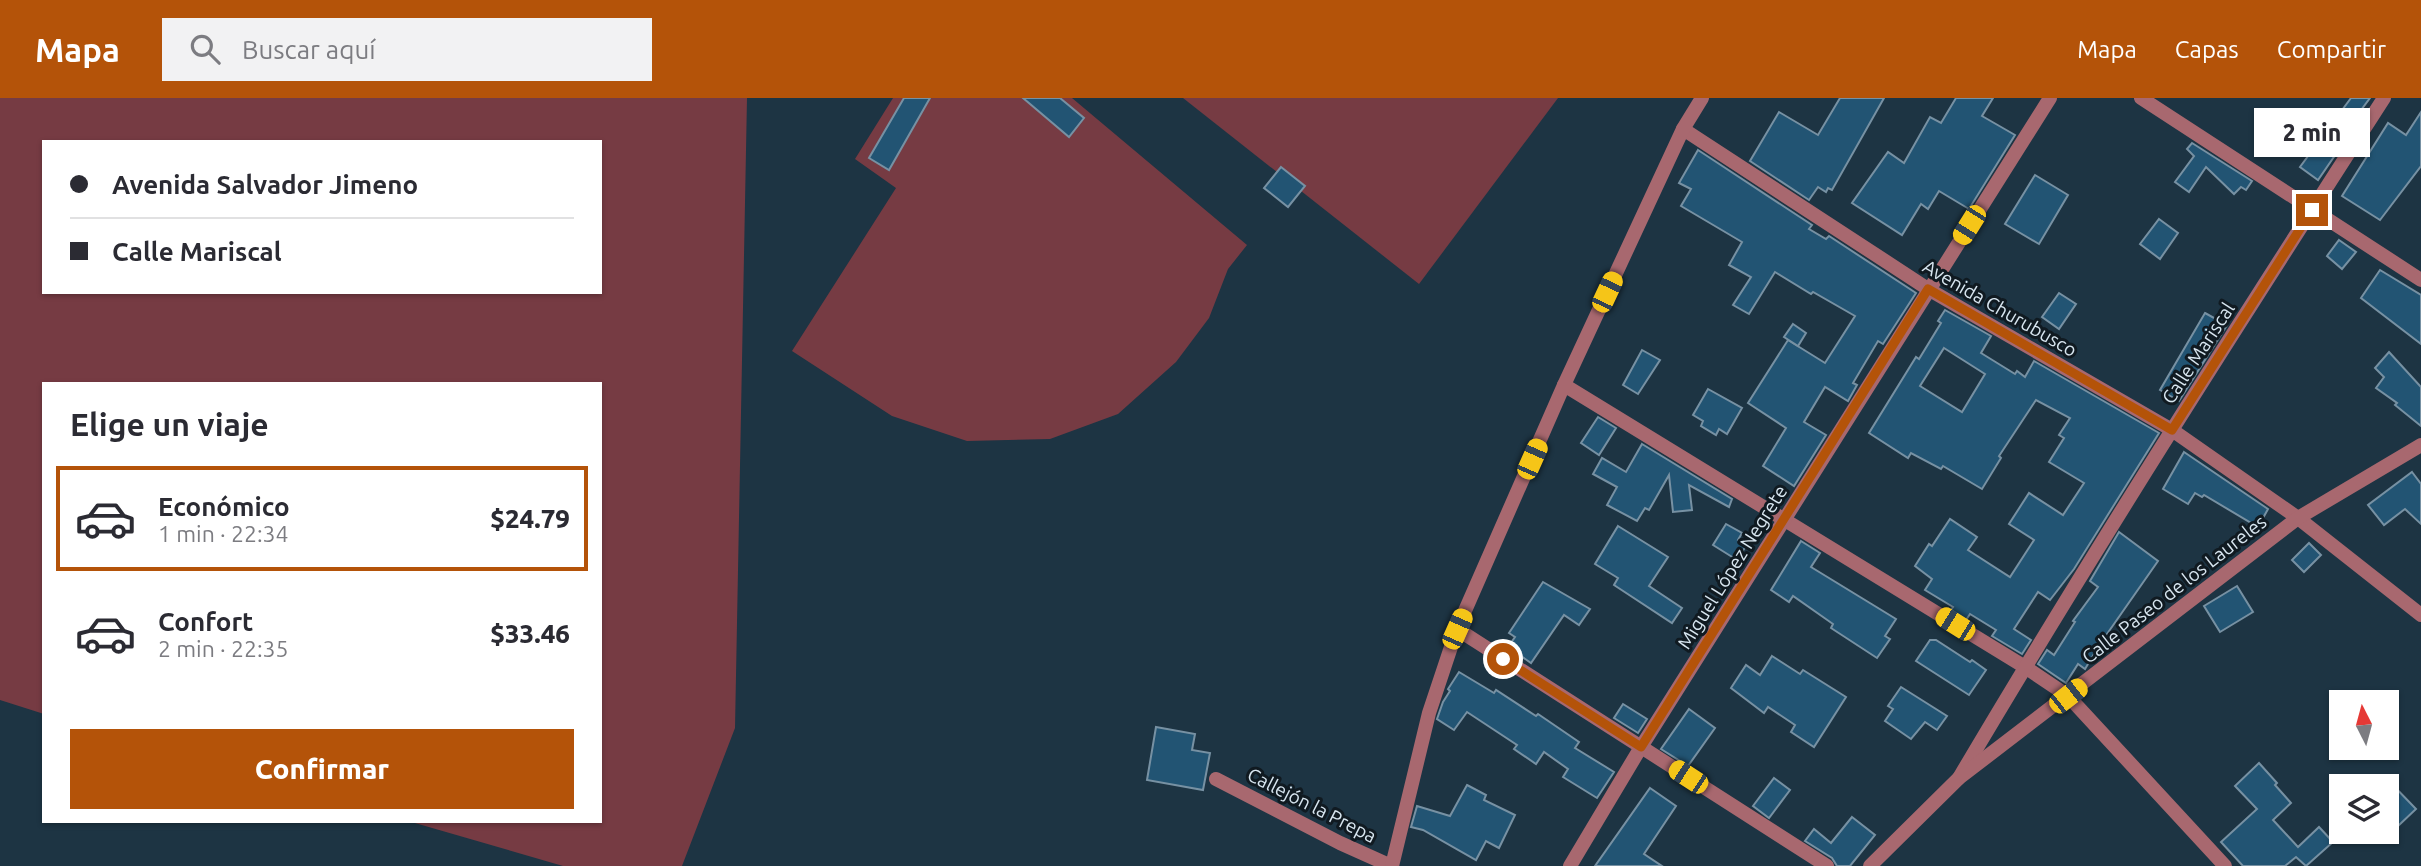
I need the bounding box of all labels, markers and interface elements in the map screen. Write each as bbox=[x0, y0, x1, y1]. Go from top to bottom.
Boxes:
search box bbox=[162, 18, 652, 81]
icon: search bbox=[186, 30, 224, 68]
text: Mapa bbox=[35, 31, 120, 68]
text: Buscar aquí bbox=[242, 35, 376, 64]
text: Mapa bbox=[2077, 36, 2137, 63]
text: Capas bbox=[2175, 36, 2239, 63]
text: Compartir bbox=[2277, 36, 2386, 63]
callout: 2 min bbox=[2254, 108, 2370, 158]
text: 2 min bbox=[2283, 120, 2341, 145]
text: Avenida Salvador Jimeno bbox=[112, 170, 418, 199]
route end bbox=[2296, 194, 2328, 226]
car bbox=[1949, 202, 1990, 248]
text: Calle Mariscal bbox=[112, 237, 282, 266]
street label: Avenida Churubusco bbox=[1919, 255, 2081, 361]
car bbox=[1589, 269, 1626, 315]
street label: Calle Mariscal bbox=[2157, 298, 2239, 408]
text: Elige un viaje bbox=[70, 406, 269, 442]
car bbox=[1514, 436, 1551, 482]
street label: Miguel López Negrete bbox=[1673, 481, 1791, 653]
icon: car bbox=[74, 487, 137, 550]
text: Económico bbox=[158, 492, 290, 521]
text: $24.79 bbox=[490, 504, 570, 533]
street label: Calle Paseo de los Laureles bbox=[2078, 510, 2270, 668]
text: 1 min · 22:34 bbox=[158, 521, 289, 546]
icon: car bbox=[74, 602, 137, 665]
car bbox=[1932, 604, 1979, 644]
car bbox=[1439, 606, 1476, 652]
text: Confort bbox=[158, 607, 253, 636]
text: $33.46 bbox=[490, 619, 570, 648]
text: 2 min · 22:35 bbox=[158, 636, 289, 661]
route start bbox=[1487, 643, 1519, 675]
car bbox=[2045, 675, 2092, 717]
north arrow bbox=[2329, 690, 2399, 760]
map controls bbox=[2329, 690, 2399, 844]
button: Confirmar bbox=[70, 729, 574, 809]
car bbox=[1665, 757, 1712, 797]
street label: Callejón la Prepa bbox=[1244, 763, 1380, 847]
button: layers bbox=[2329, 774, 2399, 844]

